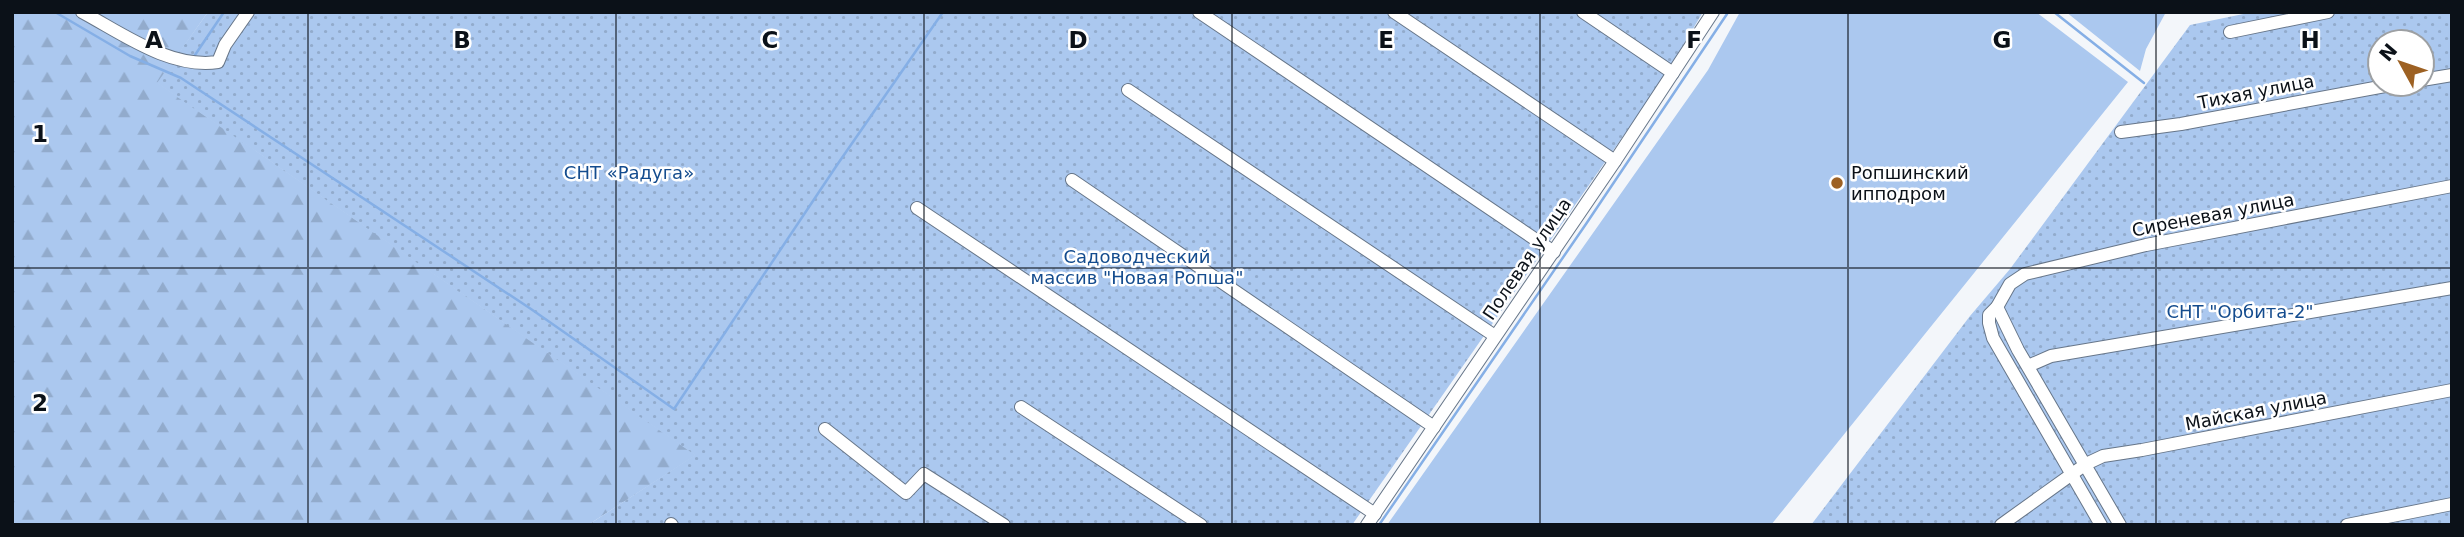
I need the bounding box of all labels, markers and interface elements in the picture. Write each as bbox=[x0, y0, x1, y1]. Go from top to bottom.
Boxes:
text: A bbox=[145, 27, 163, 53]
text: B bbox=[453, 27, 471, 53]
text: C bbox=[762, 27, 778, 53]
text: D bbox=[1068, 27, 1088, 53]
text: E bbox=[1378, 27, 1394, 53]
text: F bbox=[1686, 27, 1702, 53]
text: G bbox=[1993, 27, 2011, 53]
text: H bbox=[2300, 27, 2320, 53]
north arrow bbox=[2366, 28, 2436, 98]
text: N bbox=[2374, 39, 2402, 65]
street label: Тихая улица bbox=[2195, 70, 2316, 113]
text: 1 bbox=[32, 121, 48, 147]
park label: СНТ «Радуга» bbox=[564, 162, 694, 183]
place label: Ропшинский ипподром bbox=[1851, 162, 1969, 204]
marker: Ропшинский ипподром bbox=[1829, 175, 1845, 191]
street label: Сиреневая улица bbox=[2130, 188, 2296, 241]
street label: Полевая улица bbox=[1478, 194, 1575, 324]
park label: Садоводческий массив "Новая Ропша" bbox=[1031, 246, 1243, 288]
park label: СНТ "Орбита-2" bbox=[2166, 301, 2314, 322]
street label: Майская улица bbox=[2183, 386, 2328, 435]
text: 2 bbox=[32, 390, 48, 416]

